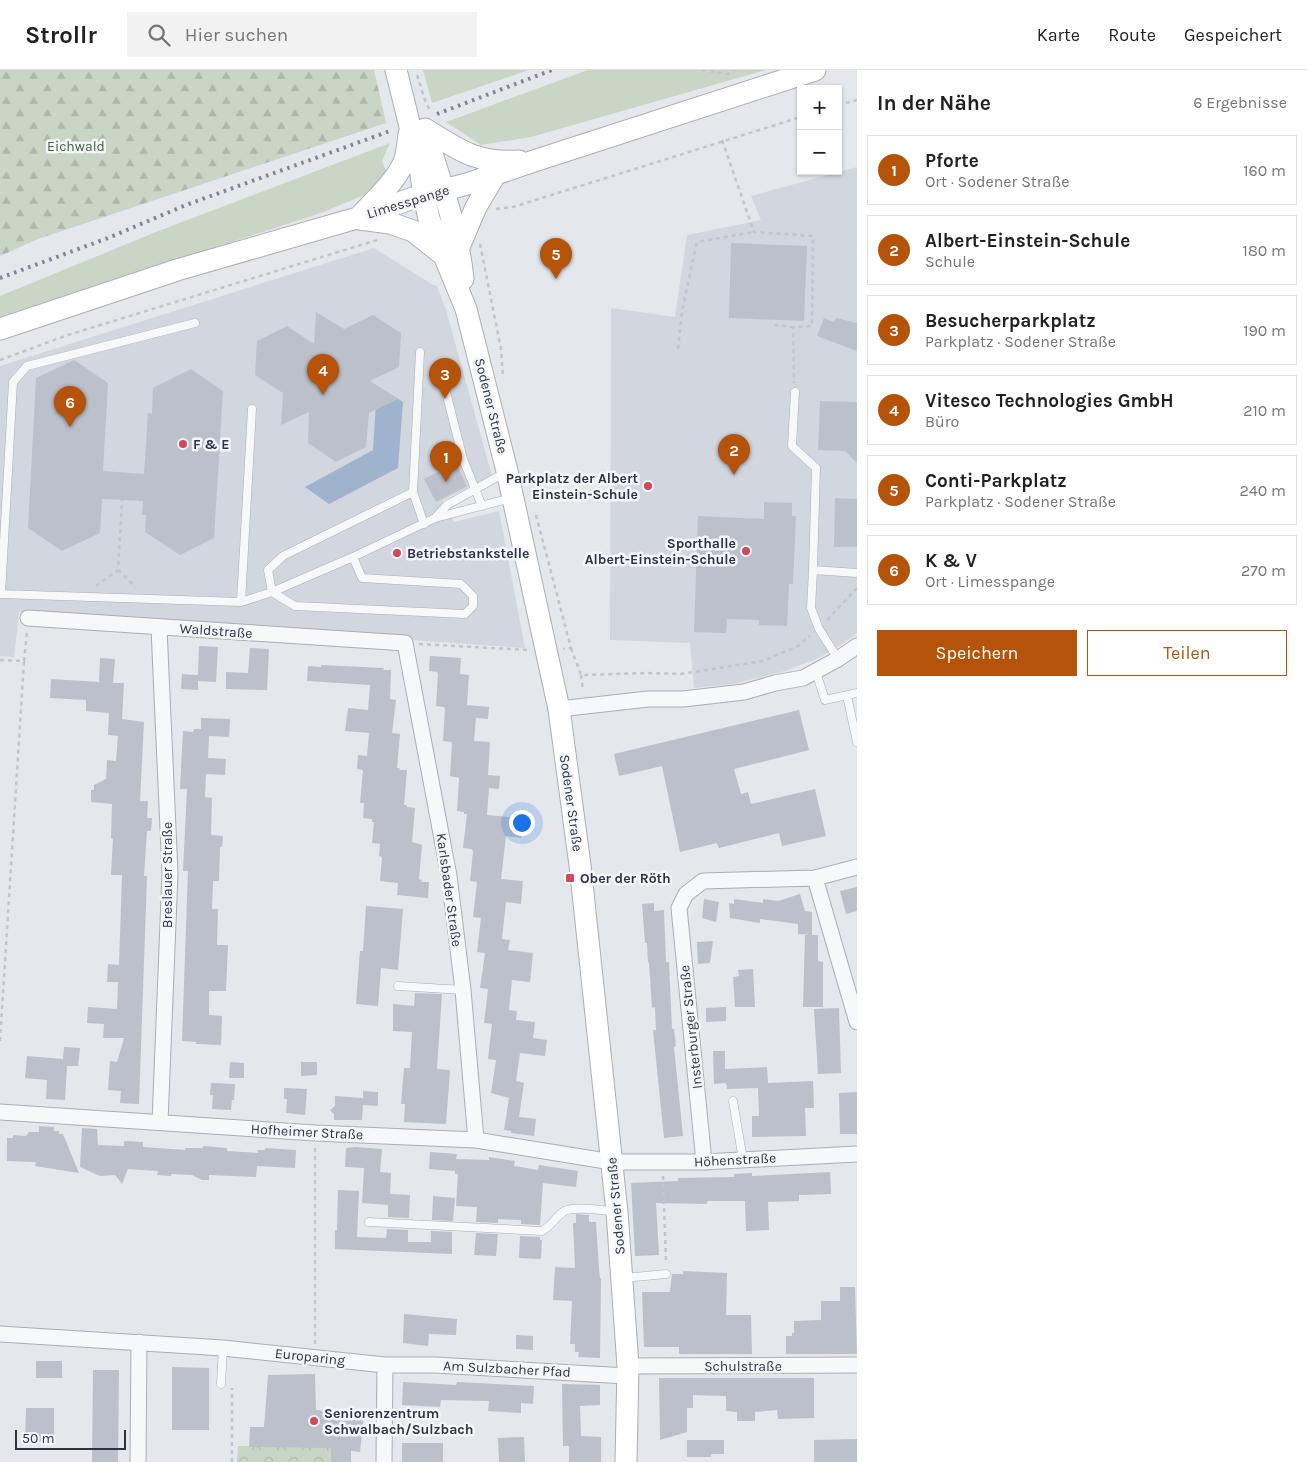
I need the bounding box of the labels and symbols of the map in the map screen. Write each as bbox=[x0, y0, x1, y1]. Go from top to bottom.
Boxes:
park label: Eichwald bbox=[47, 138, 105, 155]
street label: Limesspange bbox=[365, 181, 451, 223]
pin: 5 bbox=[540, 238, 572, 279]
pin: 4 bbox=[307, 354, 339, 395]
street label: Sodener Straße bbox=[471, 356, 511, 456]
pin: 3 bbox=[429, 358, 461, 399]
pin: 6 bbox=[54, 386, 86, 427]
pin: 2 bbox=[718, 434, 750, 475]
place label: F & E bbox=[193, 436, 229, 453]
marker: F & E bbox=[177, 438, 189, 450]
pin: 1 bbox=[430, 441, 462, 482]
place label: Parkplatz der Albert Einstein-Schule bbox=[506, 470, 638, 503]
marker: Parkplatz der Albert Einstein-Schule bbox=[642, 480, 654, 492]
place label: Sporthalle Albert-Einstein-Schule bbox=[585, 535, 736, 568]
place label: Betriebstankstelle bbox=[407, 545, 530, 562]
marker: Sporthalle Albert-Einstein-Schule bbox=[740, 545, 752, 557]
marker: Betriebstankstelle bbox=[391, 547, 403, 559]
street label: Waldstraße bbox=[179, 620, 253, 642]
street label: Sodener Straße bbox=[556, 753, 586, 853]
your location bbox=[509, 810, 535, 836]
street label: Breslauer Straße bbox=[159, 822, 176, 928]
street label: Karlsbader Straße bbox=[433, 832, 465, 948]
place label: Ober der Röth bbox=[580, 870, 671, 887]
marker: Ober der Röth bbox=[564, 872, 576, 884]
street label: Insterburger Straße bbox=[676, 964, 706, 1090]
street label: Hofheimer Straße bbox=[250, 1121, 364, 1143]
street label: Höhenstraße bbox=[693, 1149, 777, 1171]
street label: Sodener Straße bbox=[603, 1156, 629, 1256]
street label: Europaring bbox=[274, 1345, 346, 1369]
street label: Am Sulzbacher Pfad bbox=[443, 1357, 571, 1381]
street label: Schulstraße bbox=[704, 1358, 782, 1375]
place label: Seniorenzentrum Schwalbach/Sulzbach bbox=[324, 1405, 473, 1438]
marker: Seniorenzentrum Schwalbach/Sulzbach bbox=[308, 1415, 320, 1427]
scale bar bbox=[15, 1427, 126, 1450]

